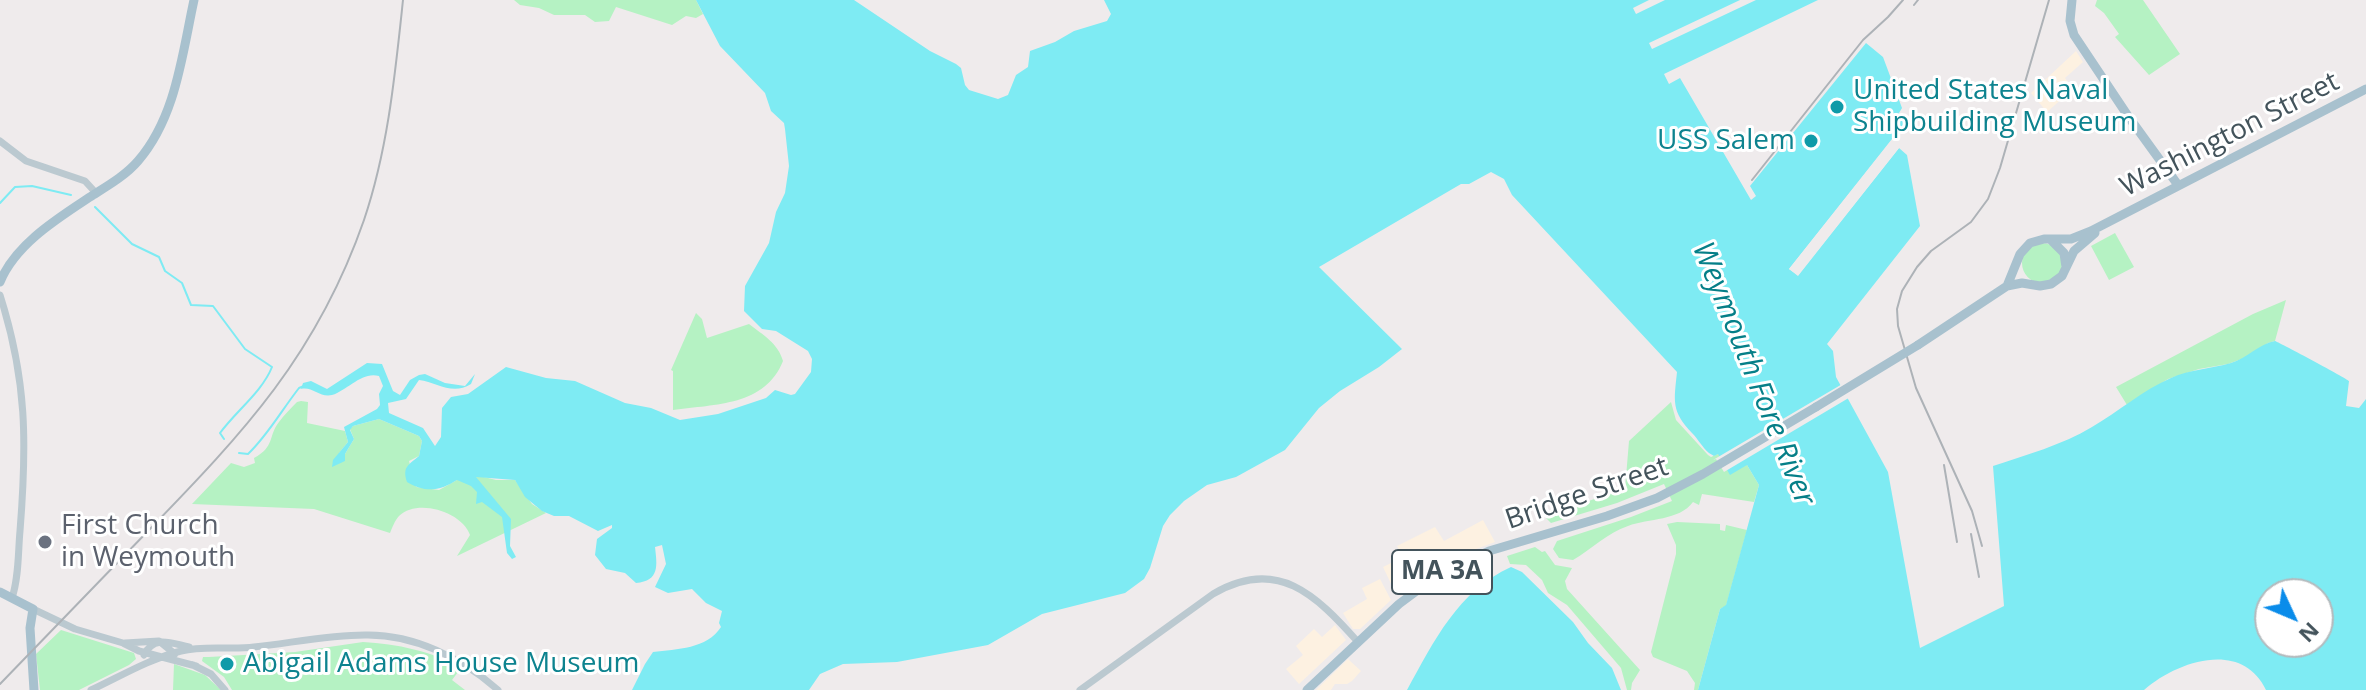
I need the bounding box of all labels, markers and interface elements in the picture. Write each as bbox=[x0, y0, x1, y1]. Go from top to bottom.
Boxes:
street label: Washington Street bbox=[2115, 65, 2345, 205]
place label: United States Naval Shipbuilding Museum bbox=[1853, 74, 2137, 140]
marker: United States Naval Shipbuilding Museum bbox=[1828, 98, 1846, 116]
place label: USS Salem bbox=[1657, 124, 1795, 158]
marker: USS Salem bbox=[1802, 132, 1820, 150]
water label: Weymouth Fore River bbox=[1684, 237, 1822, 511]
street label: Bridge Street bbox=[1501, 450, 1673, 538]
place label: First Church in Weymouth bbox=[61, 509, 235, 575]
marker: First Church in Weymouth bbox=[36, 533, 54, 551]
road number: MA 3A bbox=[1392, 550, 1492, 594]
north arrow bbox=[2254, 578, 2334, 658]
text: N bbox=[2293, 616, 2327, 650]
place label: Abigail Adams House Museum bbox=[243, 647, 640, 681]
marker: Abigail Adams House Museum bbox=[218, 655, 236, 673]

